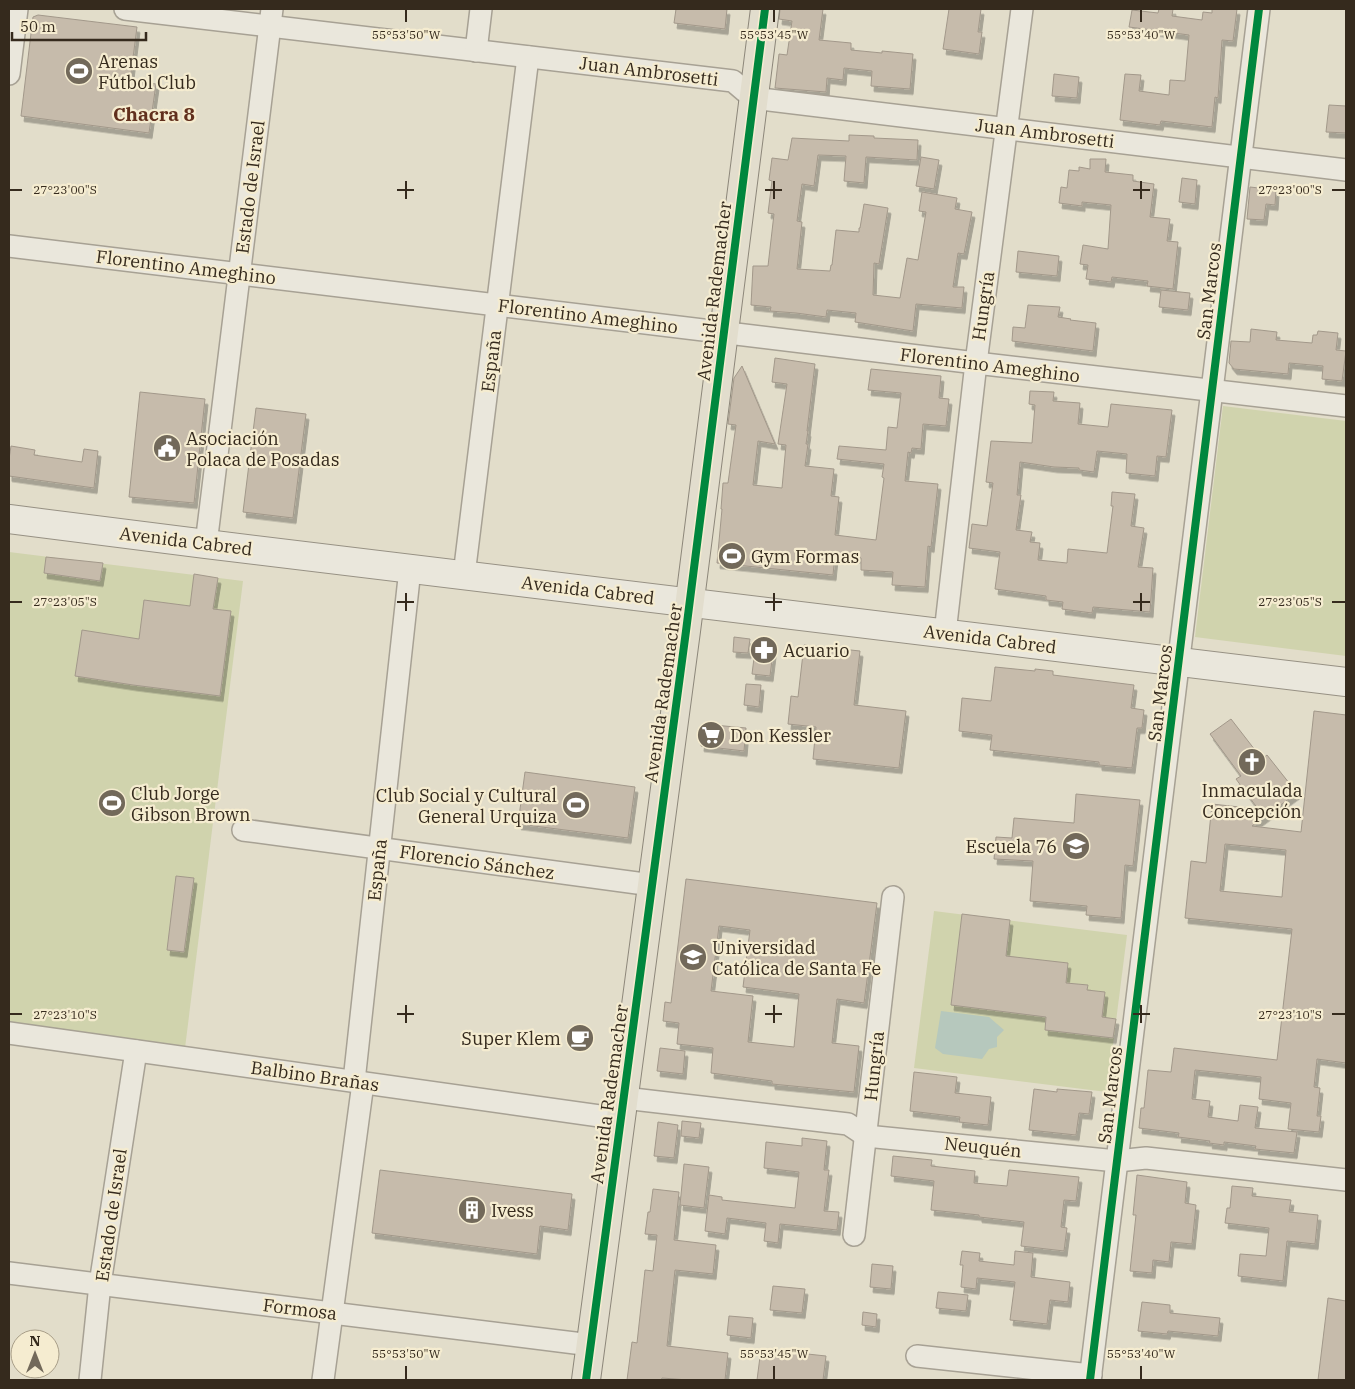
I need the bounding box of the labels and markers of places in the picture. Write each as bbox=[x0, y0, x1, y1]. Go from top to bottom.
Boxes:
place label: Arenas Fútbol Club bbox=[98, 50, 196, 94]
sports icon: Arenas Fútbol Club bbox=[64, 56, 94, 86]
place label: Asociación Polaca de Posadas bbox=[186, 427, 340, 471]
public building icon: Asociación Polaca de Posadas bbox=[152, 433, 182, 463]
sports icon: Gym Formas bbox=[717, 541, 747, 571]
place label: Gym Formas bbox=[751, 545, 859, 568]
pharmacy icon: Acuario bbox=[749, 635, 779, 665]
place label: Acuario bbox=[783, 639, 849, 662]
supermarket icon: Don Kessler bbox=[696, 720, 726, 750]
place label: Don Kessler bbox=[730, 724, 831, 747]
church icon: Inmaculada Concepción bbox=[1237, 747, 1267, 777]
place label: Inmaculada Concepción bbox=[1201, 779, 1303, 823]
place label: Club Jorge Gibson Brown bbox=[131, 782, 251, 826]
place label: Club Social y Cultural General Urquiza bbox=[376, 784, 557, 828]
sports icon: Club Jorge Gibson Brown bbox=[97, 788, 127, 818]
sports icon: Club Social y Cultural General Urquiza bbox=[561, 790, 591, 820]
school or university icon: Escuela 76 bbox=[1061, 831, 1091, 861]
place label: Escuela 76 bbox=[966, 835, 1057, 858]
place label: Universidad Católica de Santa Fe bbox=[712, 936, 881, 980]
school or university icon: Universidad Católica de Santa Fe bbox=[678, 942, 708, 972]
cafe icon: Super Klem bbox=[565, 1023, 595, 1053]
place label: Super Klem bbox=[461, 1027, 561, 1050]
building icon: Ivess bbox=[457, 1195, 487, 1225]
place label: Ivess bbox=[491, 1199, 534, 1222]

